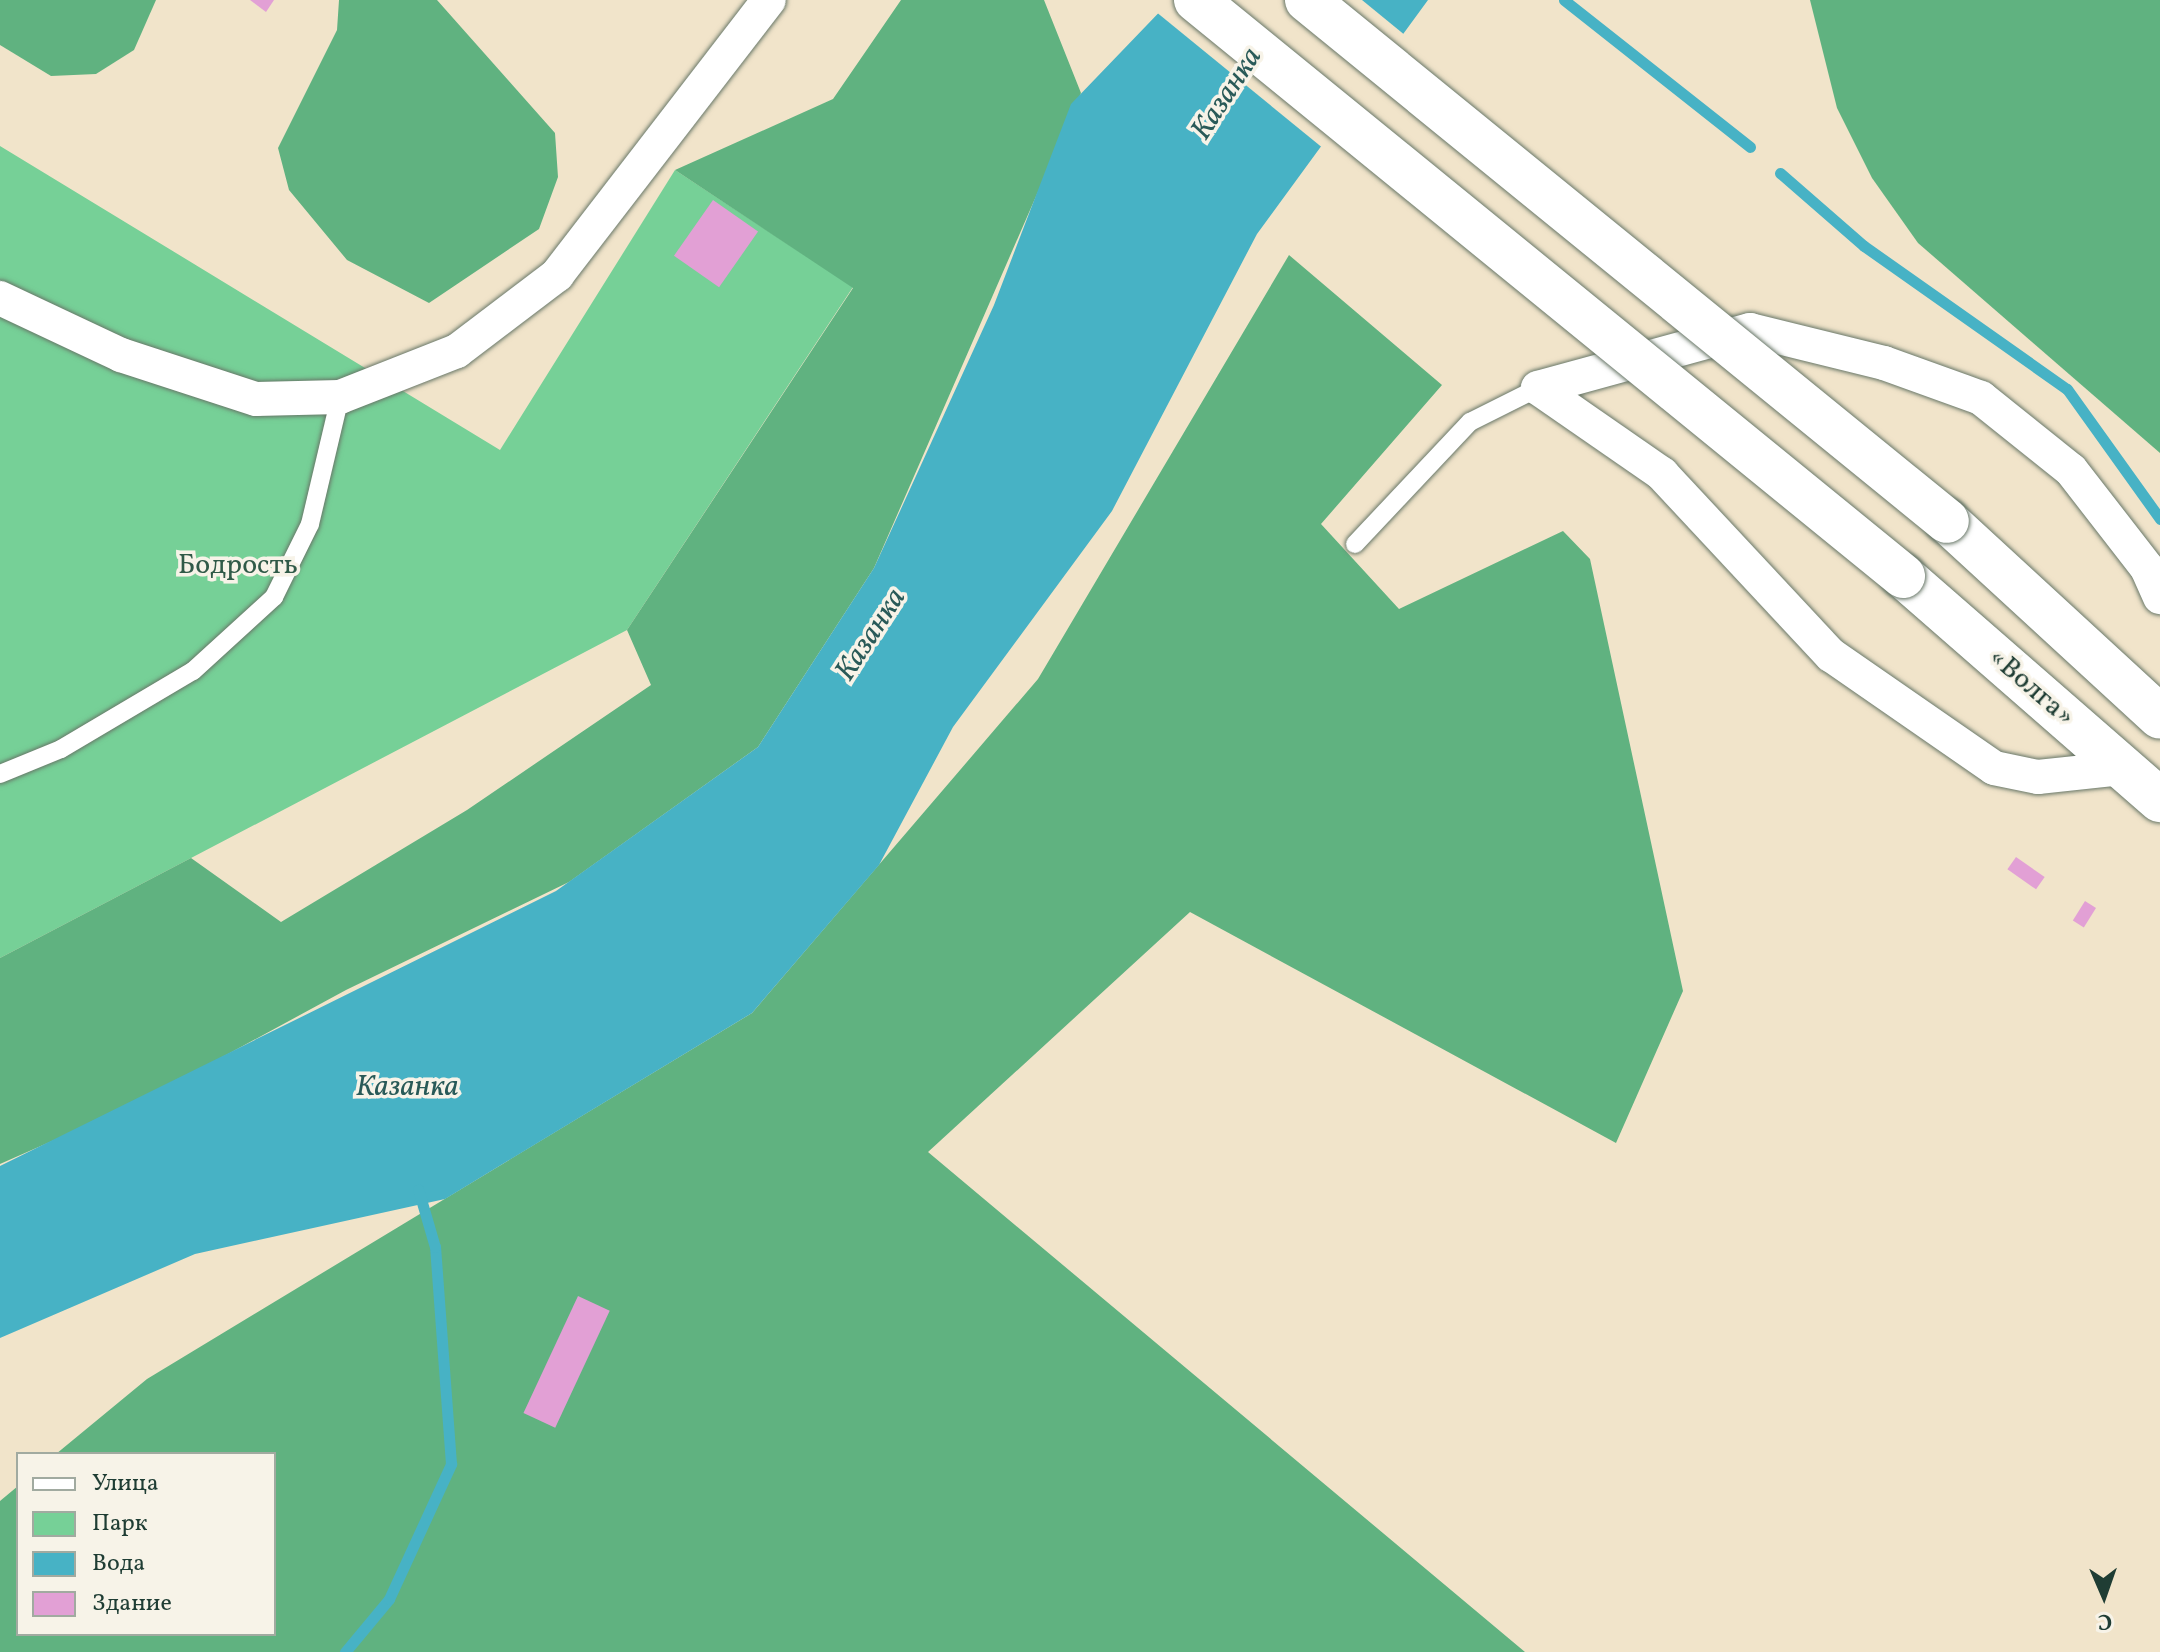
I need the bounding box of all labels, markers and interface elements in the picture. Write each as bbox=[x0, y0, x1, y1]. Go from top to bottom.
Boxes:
water label: Казанка bbox=[1184, 41, 1270, 147]
park label: Бодрость bbox=[178, 549, 298, 583]
water label: Казанка bbox=[828, 582, 914, 688]
street label: «Волга» bbox=[1981, 642, 2081, 734]
water label: Казанка bbox=[355, 1069, 459, 1105]
legend bbox=[16, 1452, 276, 1636]
text: Улица bbox=[92, 1467, 159, 1501]
text: Парк bbox=[92, 1507, 148, 1541]
text: Вода bbox=[92, 1547, 145, 1581]
north arrow bbox=[2064, 1556, 2144, 1636]
text: Здание bbox=[92, 1587, 172, 1621]
text: С bbox=[2097, 1605, 2112, 1636]

